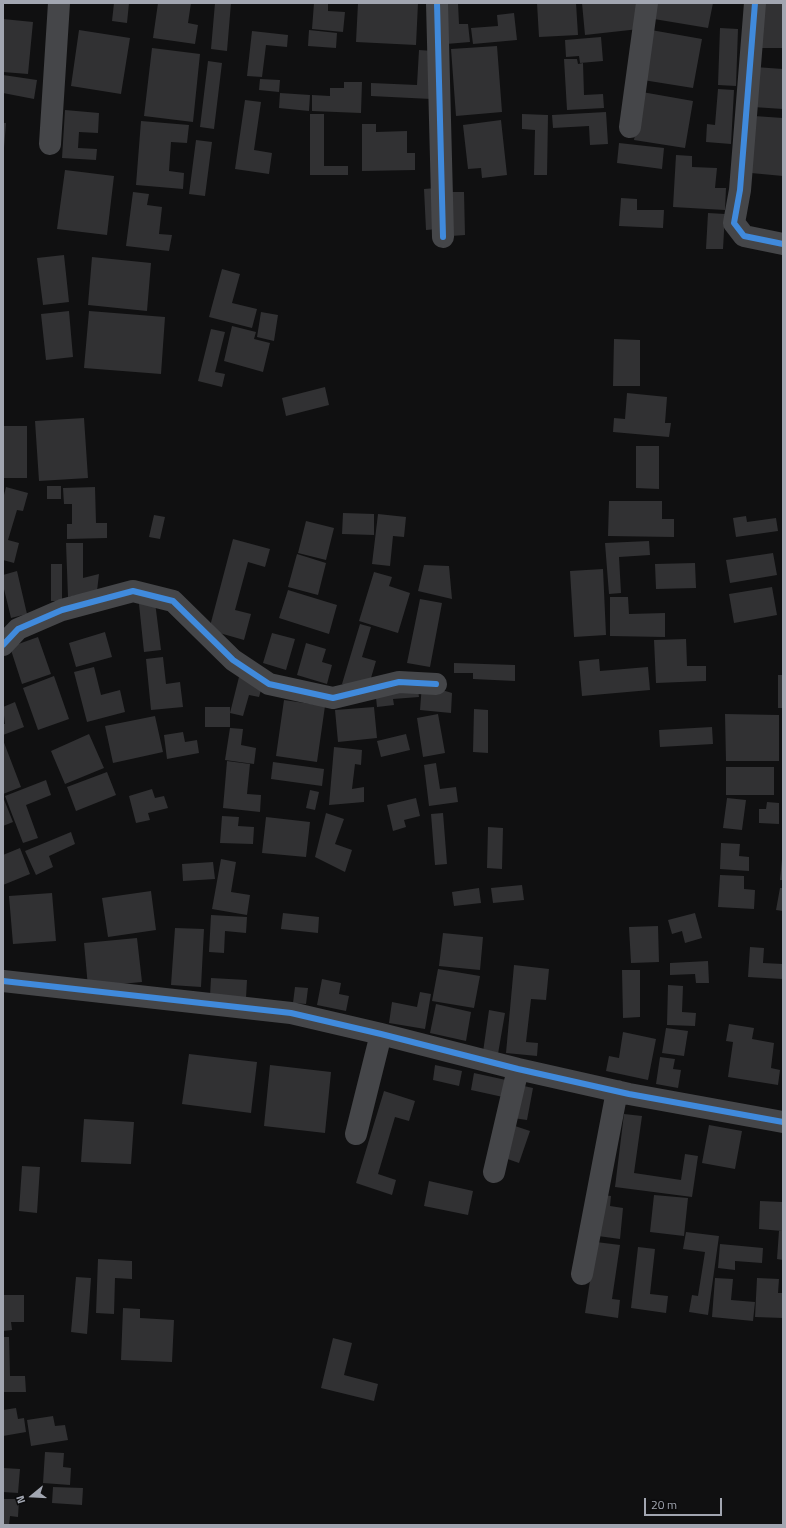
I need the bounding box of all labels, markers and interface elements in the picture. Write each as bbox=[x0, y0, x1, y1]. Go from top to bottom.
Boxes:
north arrow bbox=[12, 1476, 52, 1516]
scale bar bbox=[646, 1490, 724, 1516]
text: N bbox=[12, 1494, 29, 1506]
text: 20 m bbox=[651, 1495, 677, 1514]

